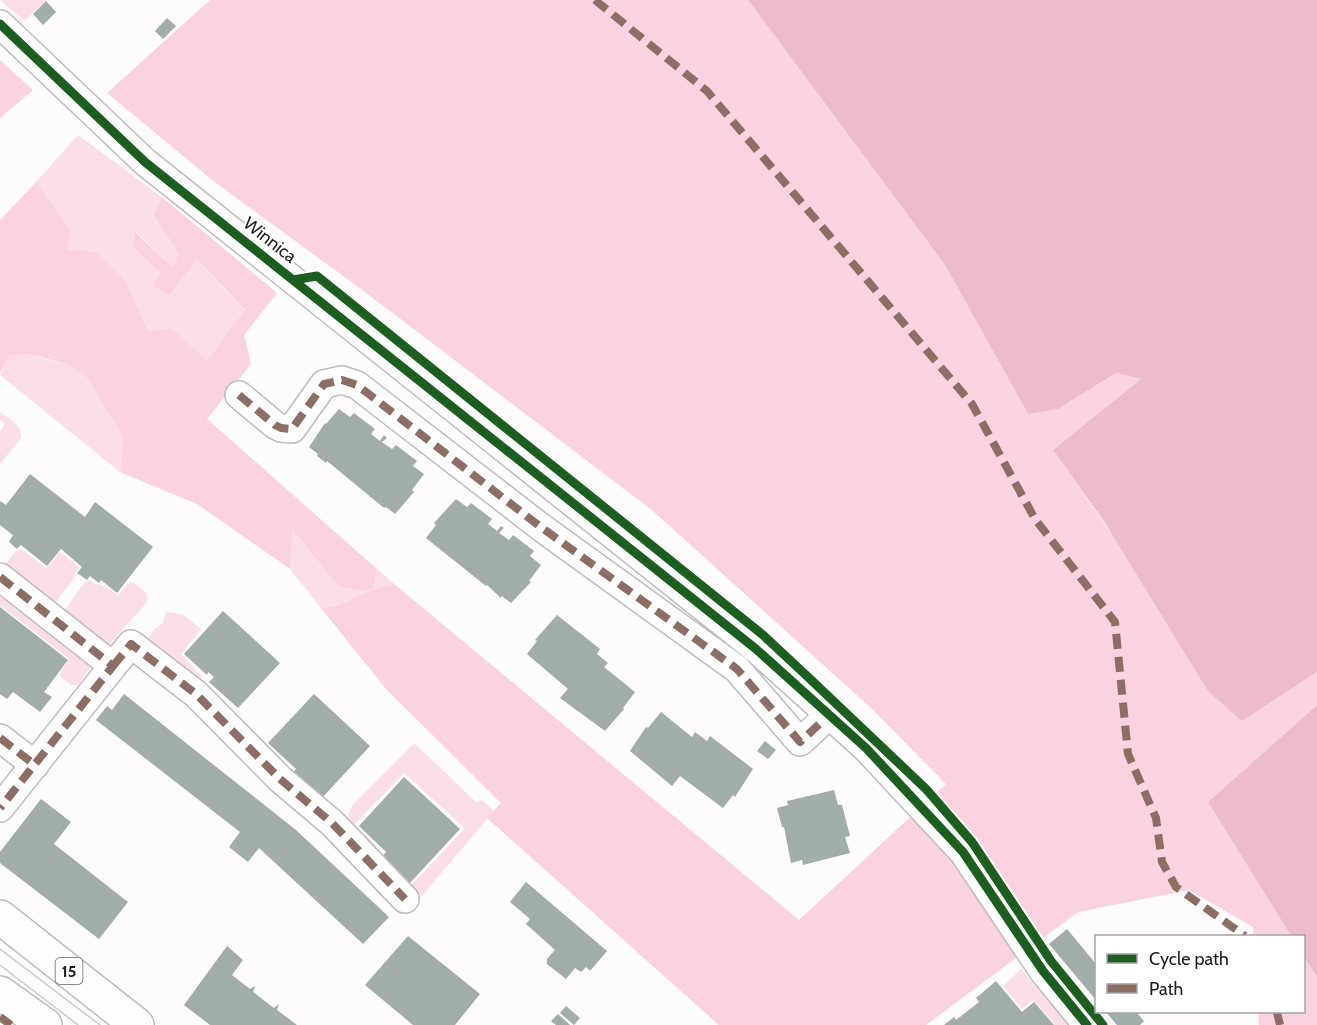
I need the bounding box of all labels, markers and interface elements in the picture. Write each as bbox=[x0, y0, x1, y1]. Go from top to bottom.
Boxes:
street label: Winnica bbox=[239, 212, 301, 268]
legend bbox=[1095, 935, 1305, 1013]
text: Cycle path bbox=[1149, 948, 1229, 970]
road number: 15 bbox=[56, 958, 82, 984]
text: Path bbox=[1149, 978, 1183, 1000]

